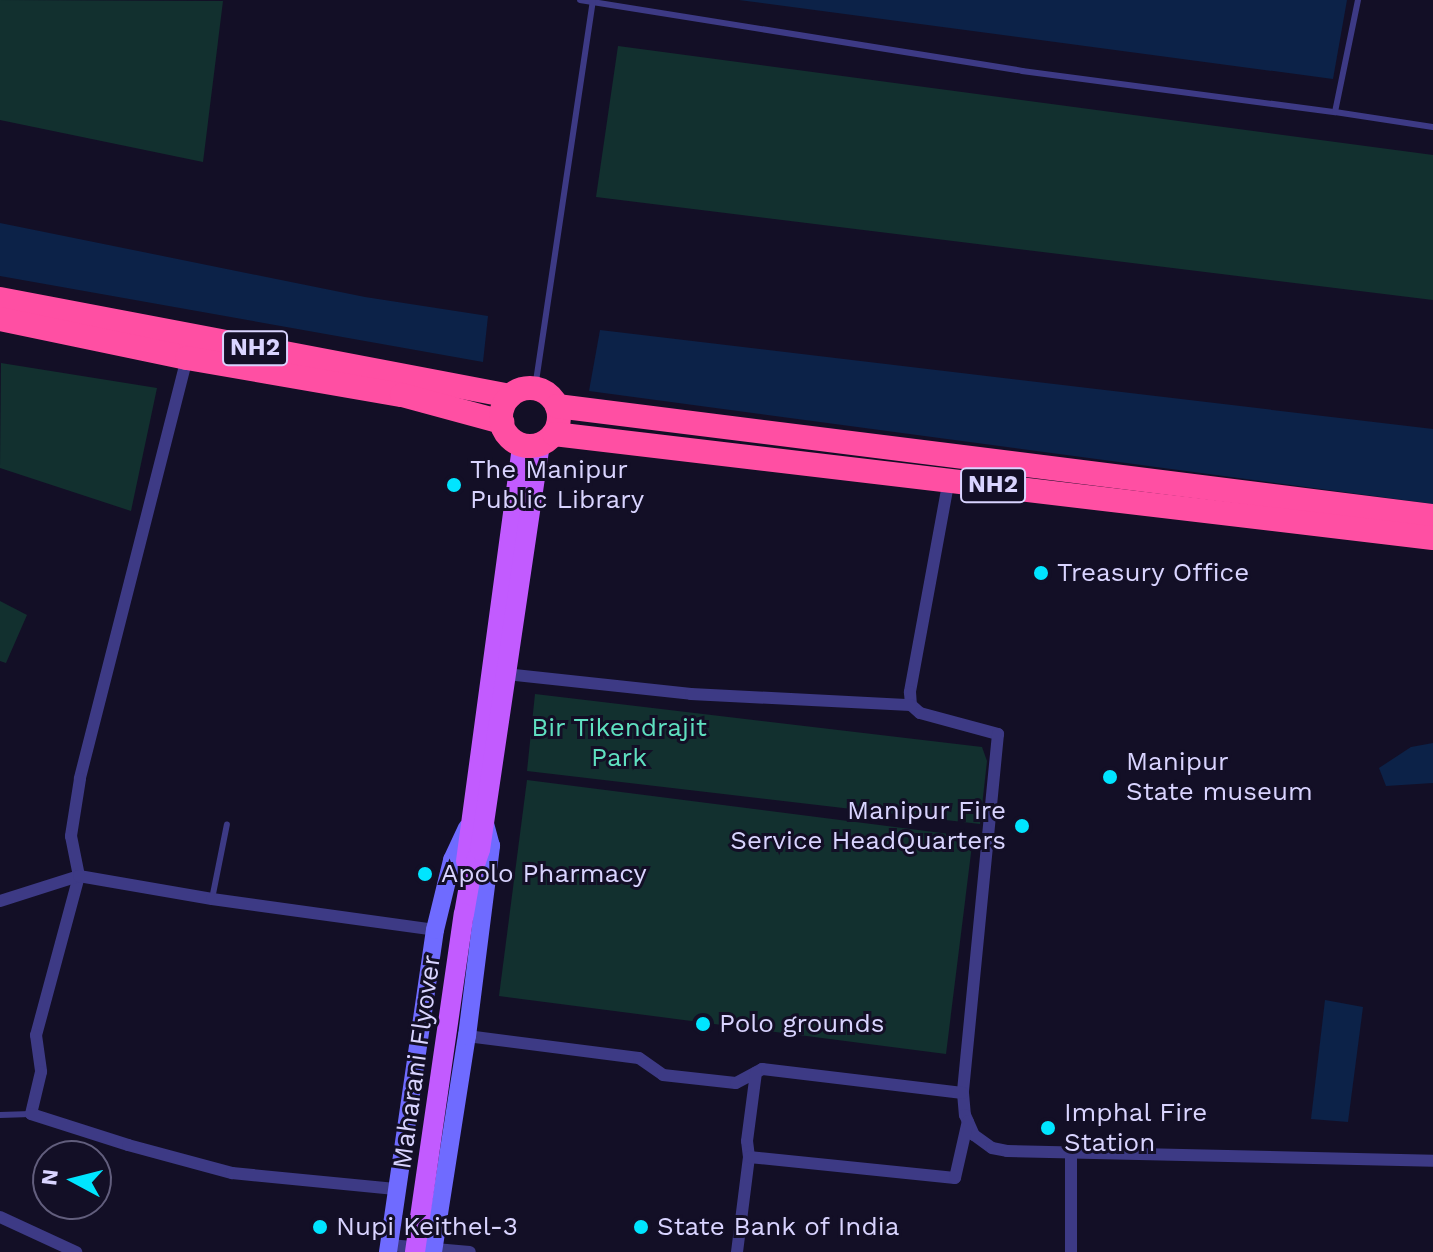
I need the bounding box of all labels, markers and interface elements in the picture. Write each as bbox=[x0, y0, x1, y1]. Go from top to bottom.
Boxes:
road number: NH2 bbox=[221, 328, 289, 368]
place label: The Manipur Public Library bbox=[470, 454, 644, 516]
road number: NH2 bbox=[959, 465, 1027, 505]
marker: The Manipur Public Library bbox=[445, 476, 463, 494]
place label: Treasury Office bbox=[1057, 557, 1250, 589]
marker: Treasury Office bbox=[1032, 564, 1050, 582]
park label: Bir Tikendrajit Park bbox=[531, 712, 707, 774]
place label: Manipur State museum bbox=[1126, 746, 1313, 808]
marker: Manipur State museum bbox=[1101, 768, 1119, 786]
place label: Manipur Fire Service HeadQuarters bbox=[730, 795, 1006, 856]
marker: Manipur Fire Service HeadQuarters bbox=[1013, 817, 1031, 835]
place label: Apolo Pharmacy bbox=[441, 858, 647, 890]
marker: Apolo Pharmacy bbox=[416, 865, 434, 883]
street label: Maharani Flyover bbox=[387, 953, 447, 1171]
place label: Polo grounds bbox=[719, 1008, 884, 1040]
marker: Polo grounds bbox=[694, 1015, 712, 1033]
place label: Imphal Fire Station bbox=[1064, 1097, 1208, 1158]
marker: Imphal Fire Station bbox=[1039, 1119, 1057, 1137]
north arrow bbox=[32, 1140, 112, 1220]
text: N bbox=[36, 1168, 63, 1187]
place label: Nupi Keithel-3 bbox=[336, 1211, 518, 1243]
place label: State Bank of India bbox=[657, 1211, 901, 1243]
marker: Nupi Keithel-3 bbox=[311, 1218, 329, 1236]
marker: State Bank of India bbox=[632, 1218, 650, 1236]

